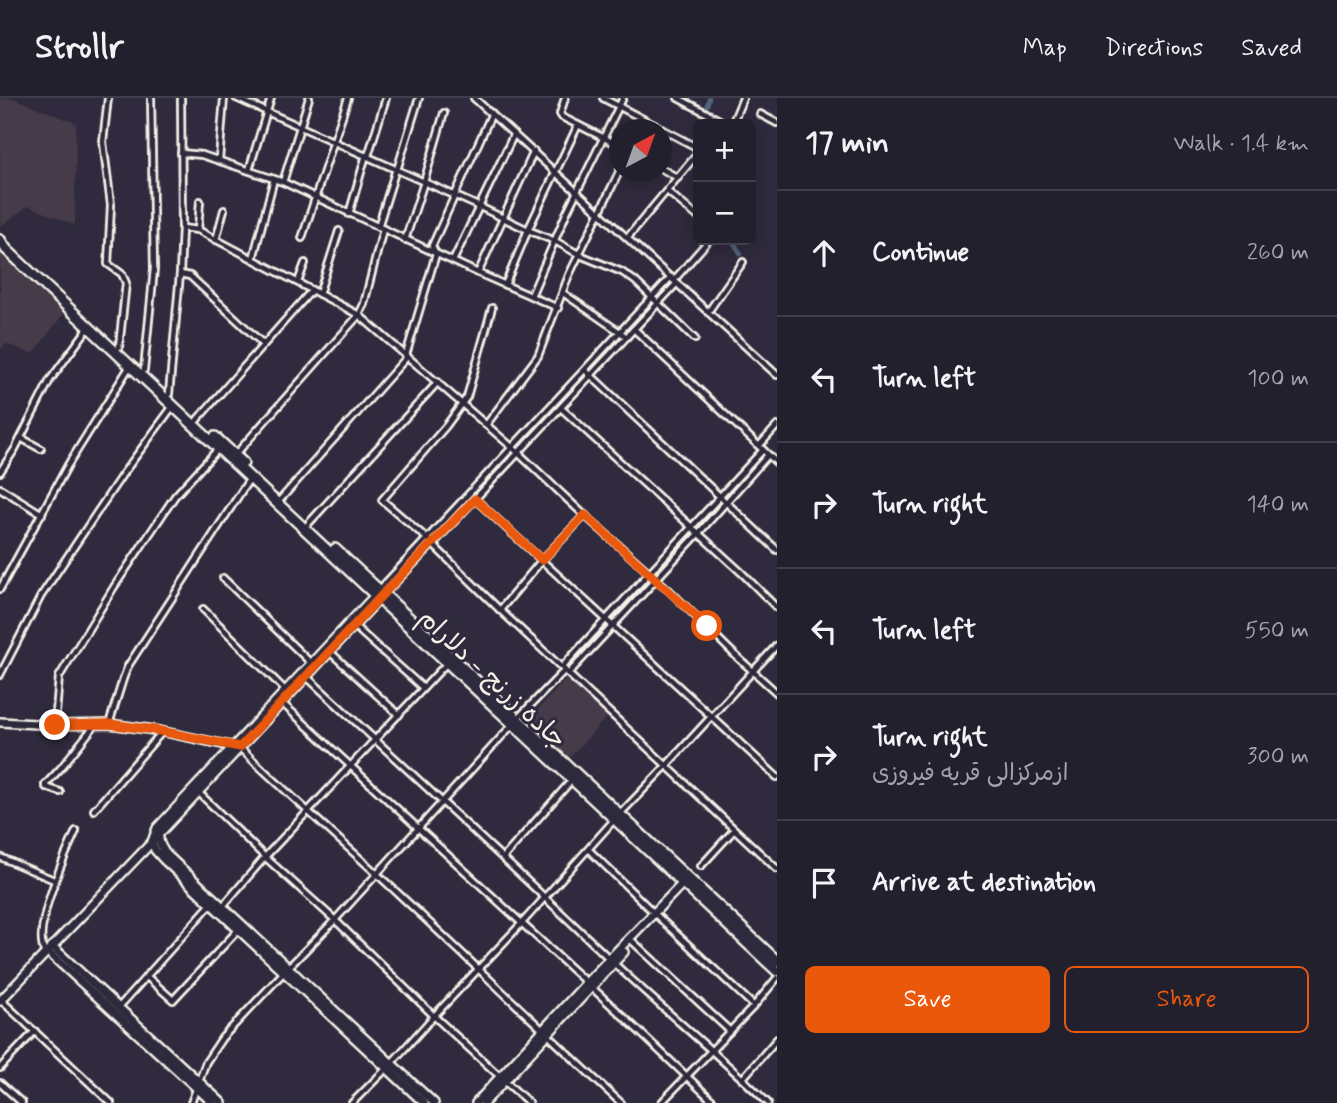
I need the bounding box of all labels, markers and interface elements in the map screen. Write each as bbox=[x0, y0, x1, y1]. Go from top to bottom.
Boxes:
text: Strollr bbox=[35, 26, 124, 70]
text: Map bbox=[1023, 33, 1067, 64]
text: Directions bbox=[1105, 33, 1203, 64]
text: Saved bbox=[1241, 33, 1302, 64]
north arrow bbox=[609, 119, 672, 182]
map controls bbox=[693, 119, 756, 245]
button: + bbox=[693, 119, 756, 182]
text: 17 min bbox=[805, 124, 889, 163]
text: Walk · 1.4 km bbox=[1173, 129, 1309, 159]
button: − bbox=[693, 182, 756, 245]
icon: ahead bbox=[805, 234, 843, 272]
text: Continue bbox=[872, 236, 969, 270]
text: 260 m bbox=[1247, 238, 1309, 268]
icon: left bbox=[805, 360, 843, 398]
text: Turn left bbox=[872, 362, 976, 396]
text: 100 m bbox=[1247, 364, 1309, 394]
icon: right bbox=[805, 486, 843, 524]
text: Turn right bbox=[872, 488, 988, 522]
text: 140 m bbox=[1246, 490, 1309, 520]
street label: جاده زرنج - دلارام bbox=[409, 602, 573, 758]
route start bbox=[691, 610, 722, 641]
icon: left bbox=[805, 612, 843, 650]
text: Turn left bbox=[872, 614, 976, 648]
text: 550 m bbox=[1245, 616, 1309, 646]
route end bbox=[39, 709, 70, 740]
text: Turn right bbox=[872, 721, 988, 755]
icon: right bbox=[805, 738, 843, 776]
text: 300 m bbox=[1247, 742, 1309, 772]
text: ازمرکزالی قریه فیروزی bbox=[872, 759, 1068, 789]
icon: arrive bbox=[805, 864, 843, 902]
text: Arrive at destination bbox=[872, 866, 1096, 900]
button: Save bbox=[805, 966, 1050, 1033]
button: Share bbox=[1064, 966, 1309, 1033]

